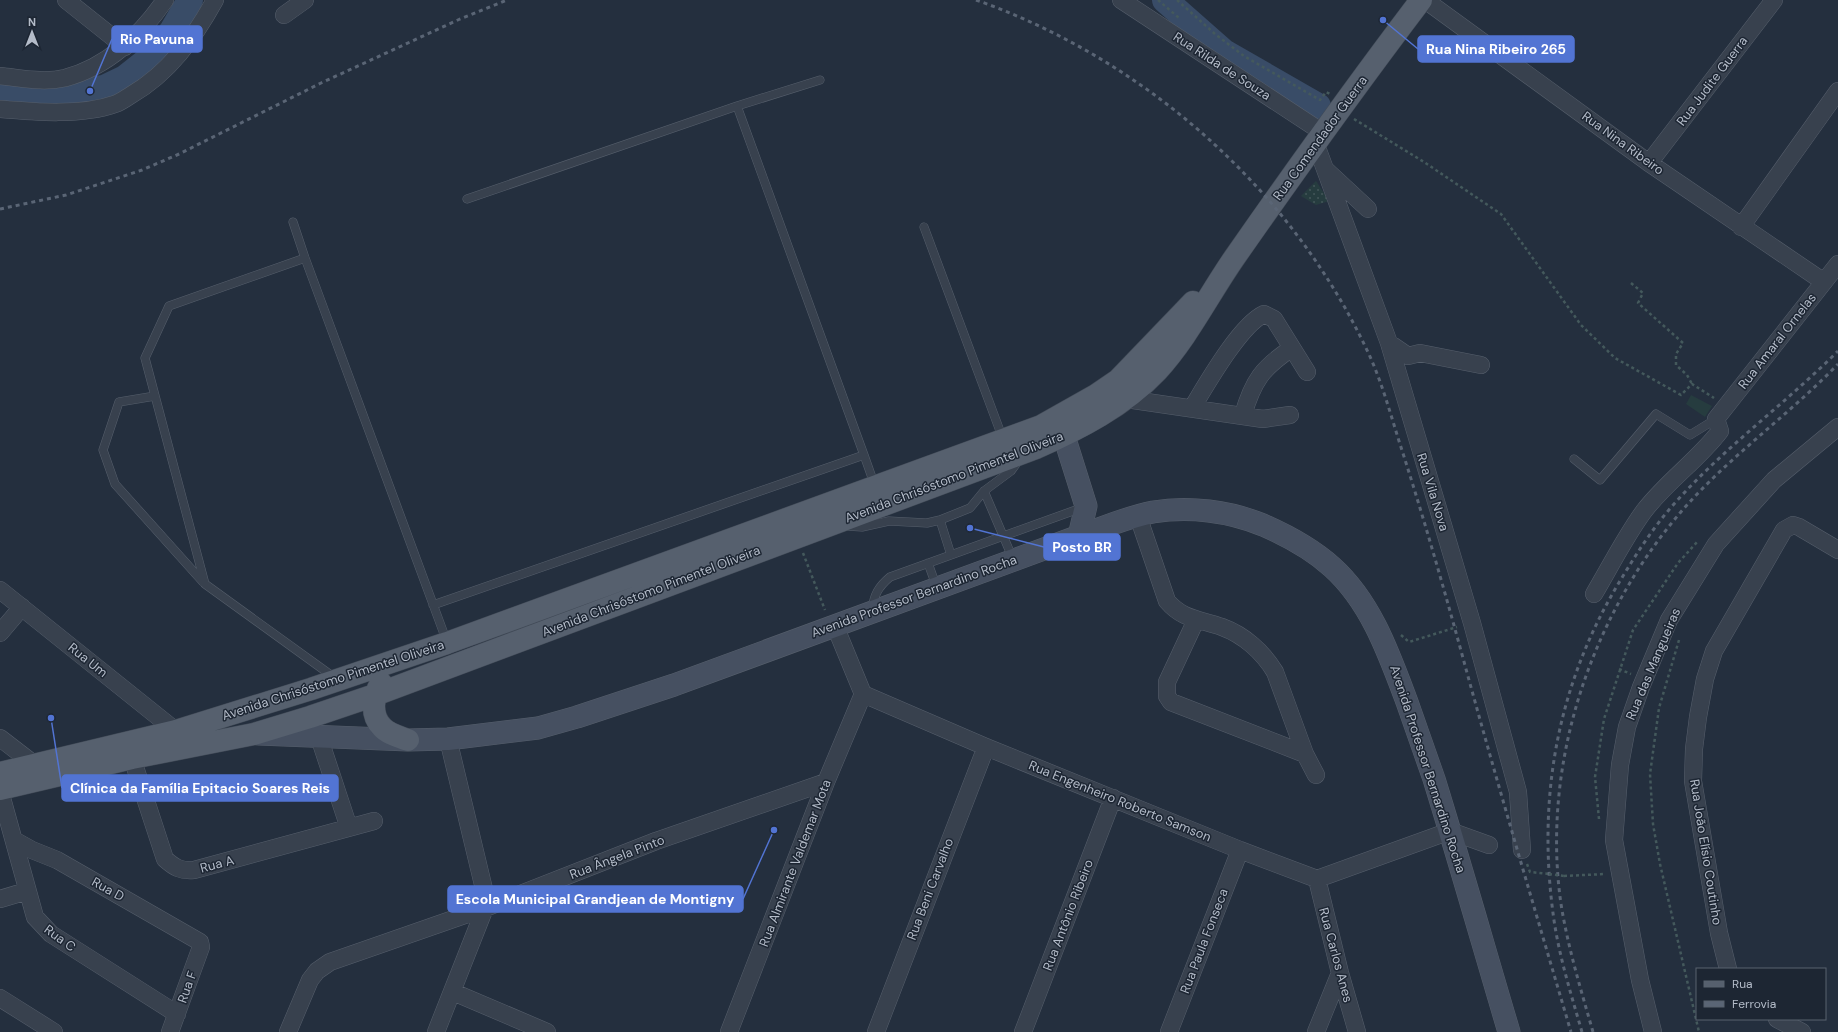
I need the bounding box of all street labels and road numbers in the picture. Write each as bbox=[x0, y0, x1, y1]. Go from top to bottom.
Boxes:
street label: Rua Rilda de Souza bbox=[1170, 28, 1274, 104]
street label: Rua Judite Guerra bbox=[1673, 33, 1751, 129]
street label: Rua Comendador Guerra bbox=[1269, 72, 1371, 204]
street label: Rua Nina Ribeiro bbox=[1579, 107, 1668, 179]
street label: Rua Amaral Ornelas bbox=[1734, 289, 1820, 393]
street label: Avenida Chrisóstomo Pimentel Oliveira bbox=[842, 427, 1066, 527]
street label: Rua Vila Nova bbox=[1413, 451, 1453, 533]
street label: Avenida Chrisóstomo Pimentel Oliveira bbox=[539, 541, 763, 641]
street label: Avenida Professor Bernardino Rocha bbox=[809, 551, 1019, 641]
street label: Rua das Mangueiras bbox=[1622, 605, 1684, 723]
street label: Avenida Chrisóstomo Pimentel Oliveira bbox=[220, 636, 446, 724]
street label: Rua Um bbox=[65, 639, 111, 681]
street label: Avenida Professor Bernardino Rocha bbox=[1386, 663, 1470, 875]
street label: Rua Engenheiro Roberto Samson bbox=[1026, 757, 1214, 845]
street label: Rua Almirante Valdemar Mota bbox=[755, 777, 835, 949]
street label: Rua João Elísio Coutinho bbox=[1686, 778, 1726, 926]
street label: Rua Ângela Pinto bbox=[567, 831, 667, 883]
street label: Rua Beni Carvalho bbox=[903, 835, 957, 942]
street label: Rua A bbox=[198, 851, 236, 877]
street label: Rua Antônio Ribeiro bbox=[1039, 857, 1097, 973]
street label: Rua D bbox=[89, 873, 127, 905]
street label: Rua Paula Fonseca bbox=[1176, 886, 1232, 996]
street label: Rua Carlos Anes bbox=[1315, 906, 1357, 1004]
street label: Rua C bbox=[41, 921, 79, 955]
street label: Rua F bbox=[173, 969, 201, 1005]

